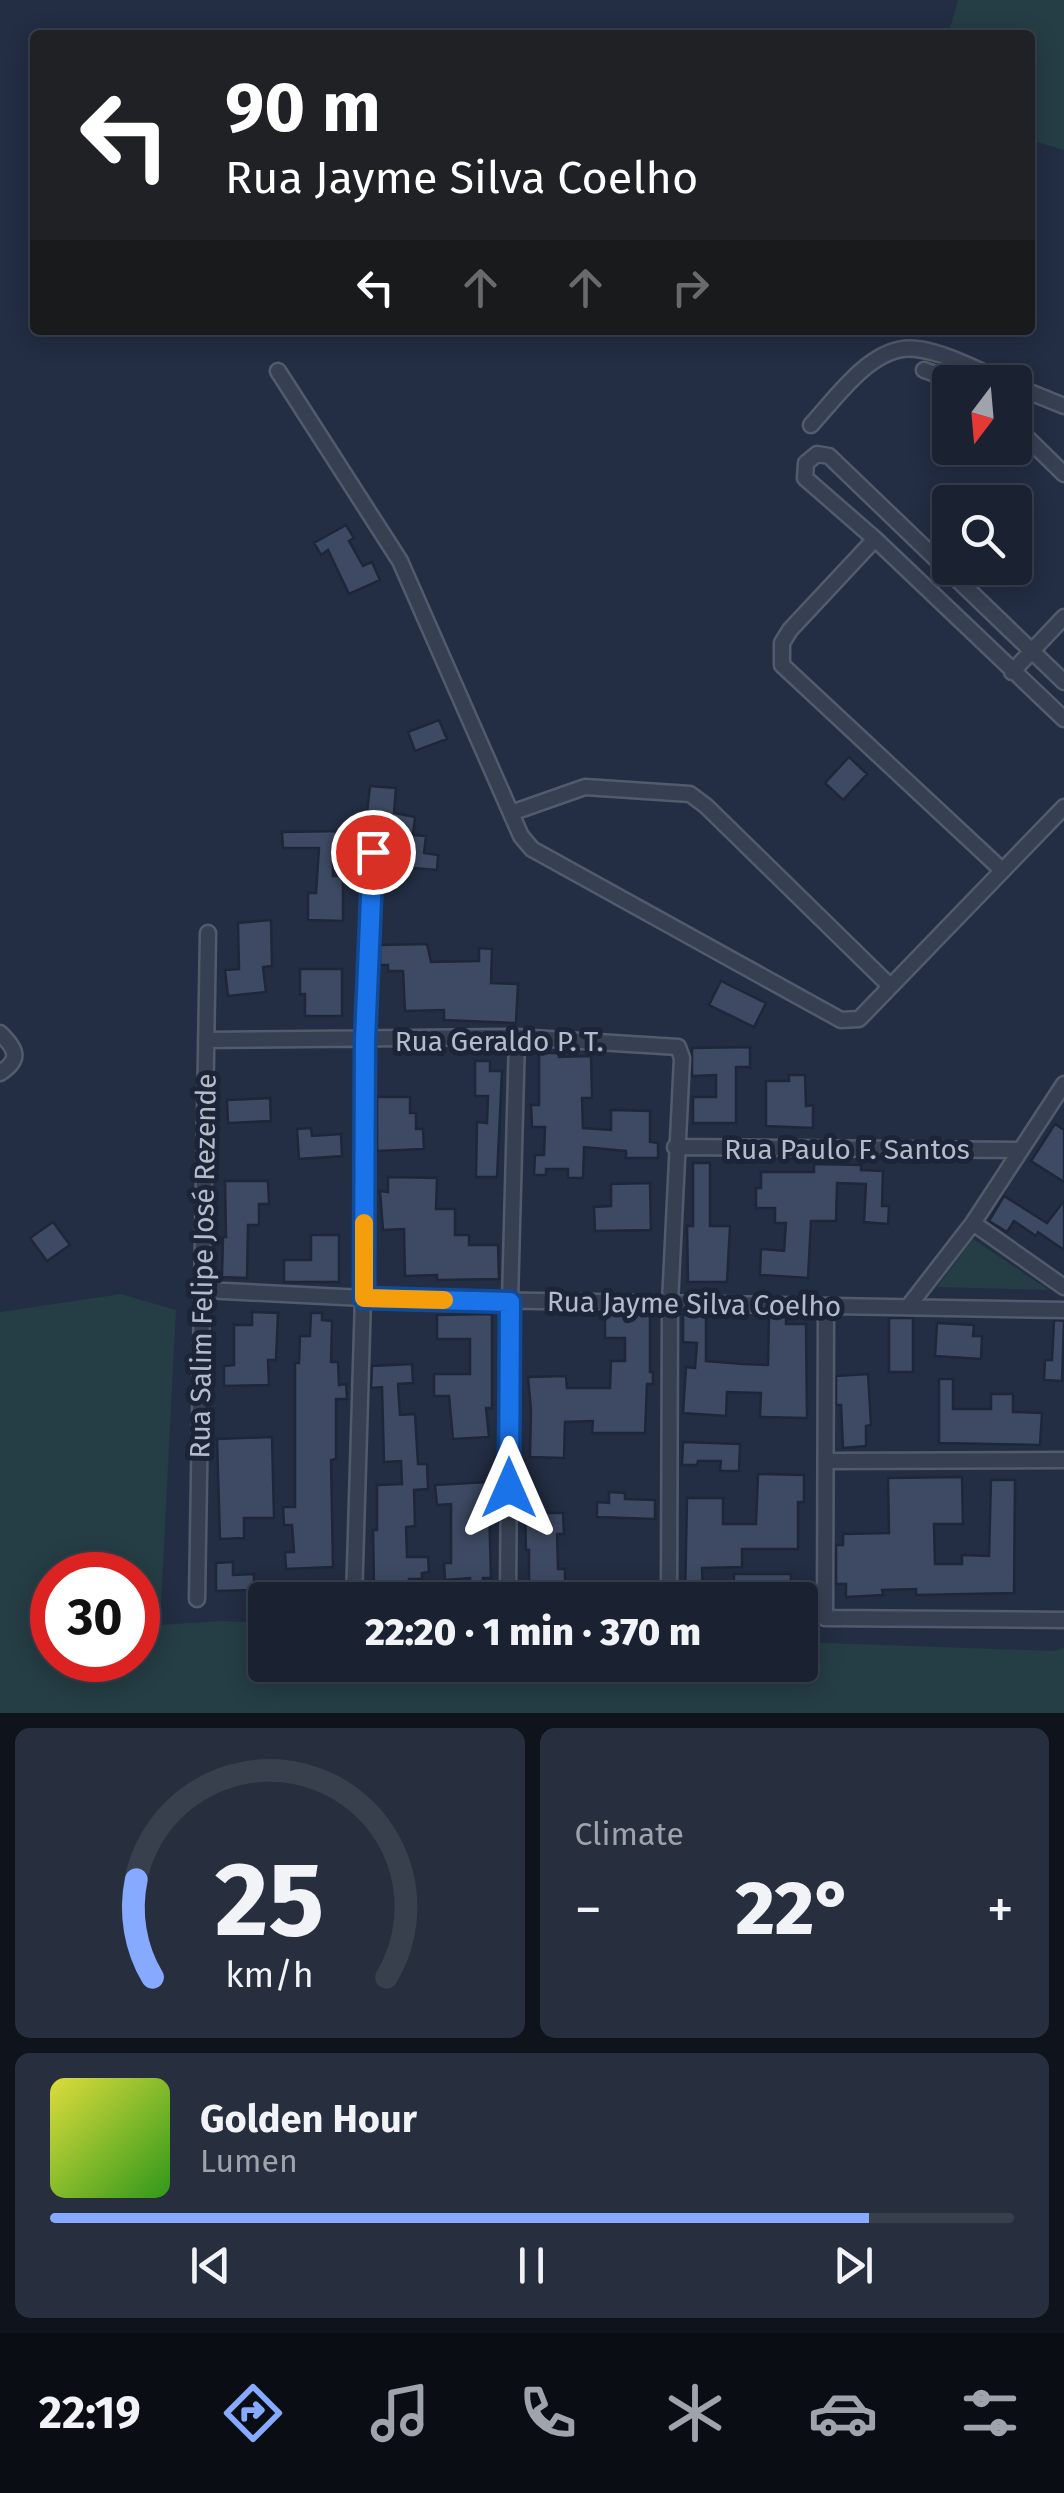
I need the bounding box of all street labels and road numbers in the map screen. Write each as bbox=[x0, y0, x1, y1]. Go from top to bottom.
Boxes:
street label: Rua Geraldo P. T. bbox=[395, 1025, 603, 1058]
street label: Rua Salim Felipe José Rezende bbox=[183, 1073, 223, 1459]
street label: Rua Paulo F. Santos bbox=[724, 1133, 970, 1166]
street label: Rua Jayme Silva Coelho bbox=[547, 1285, 841, 1323]

